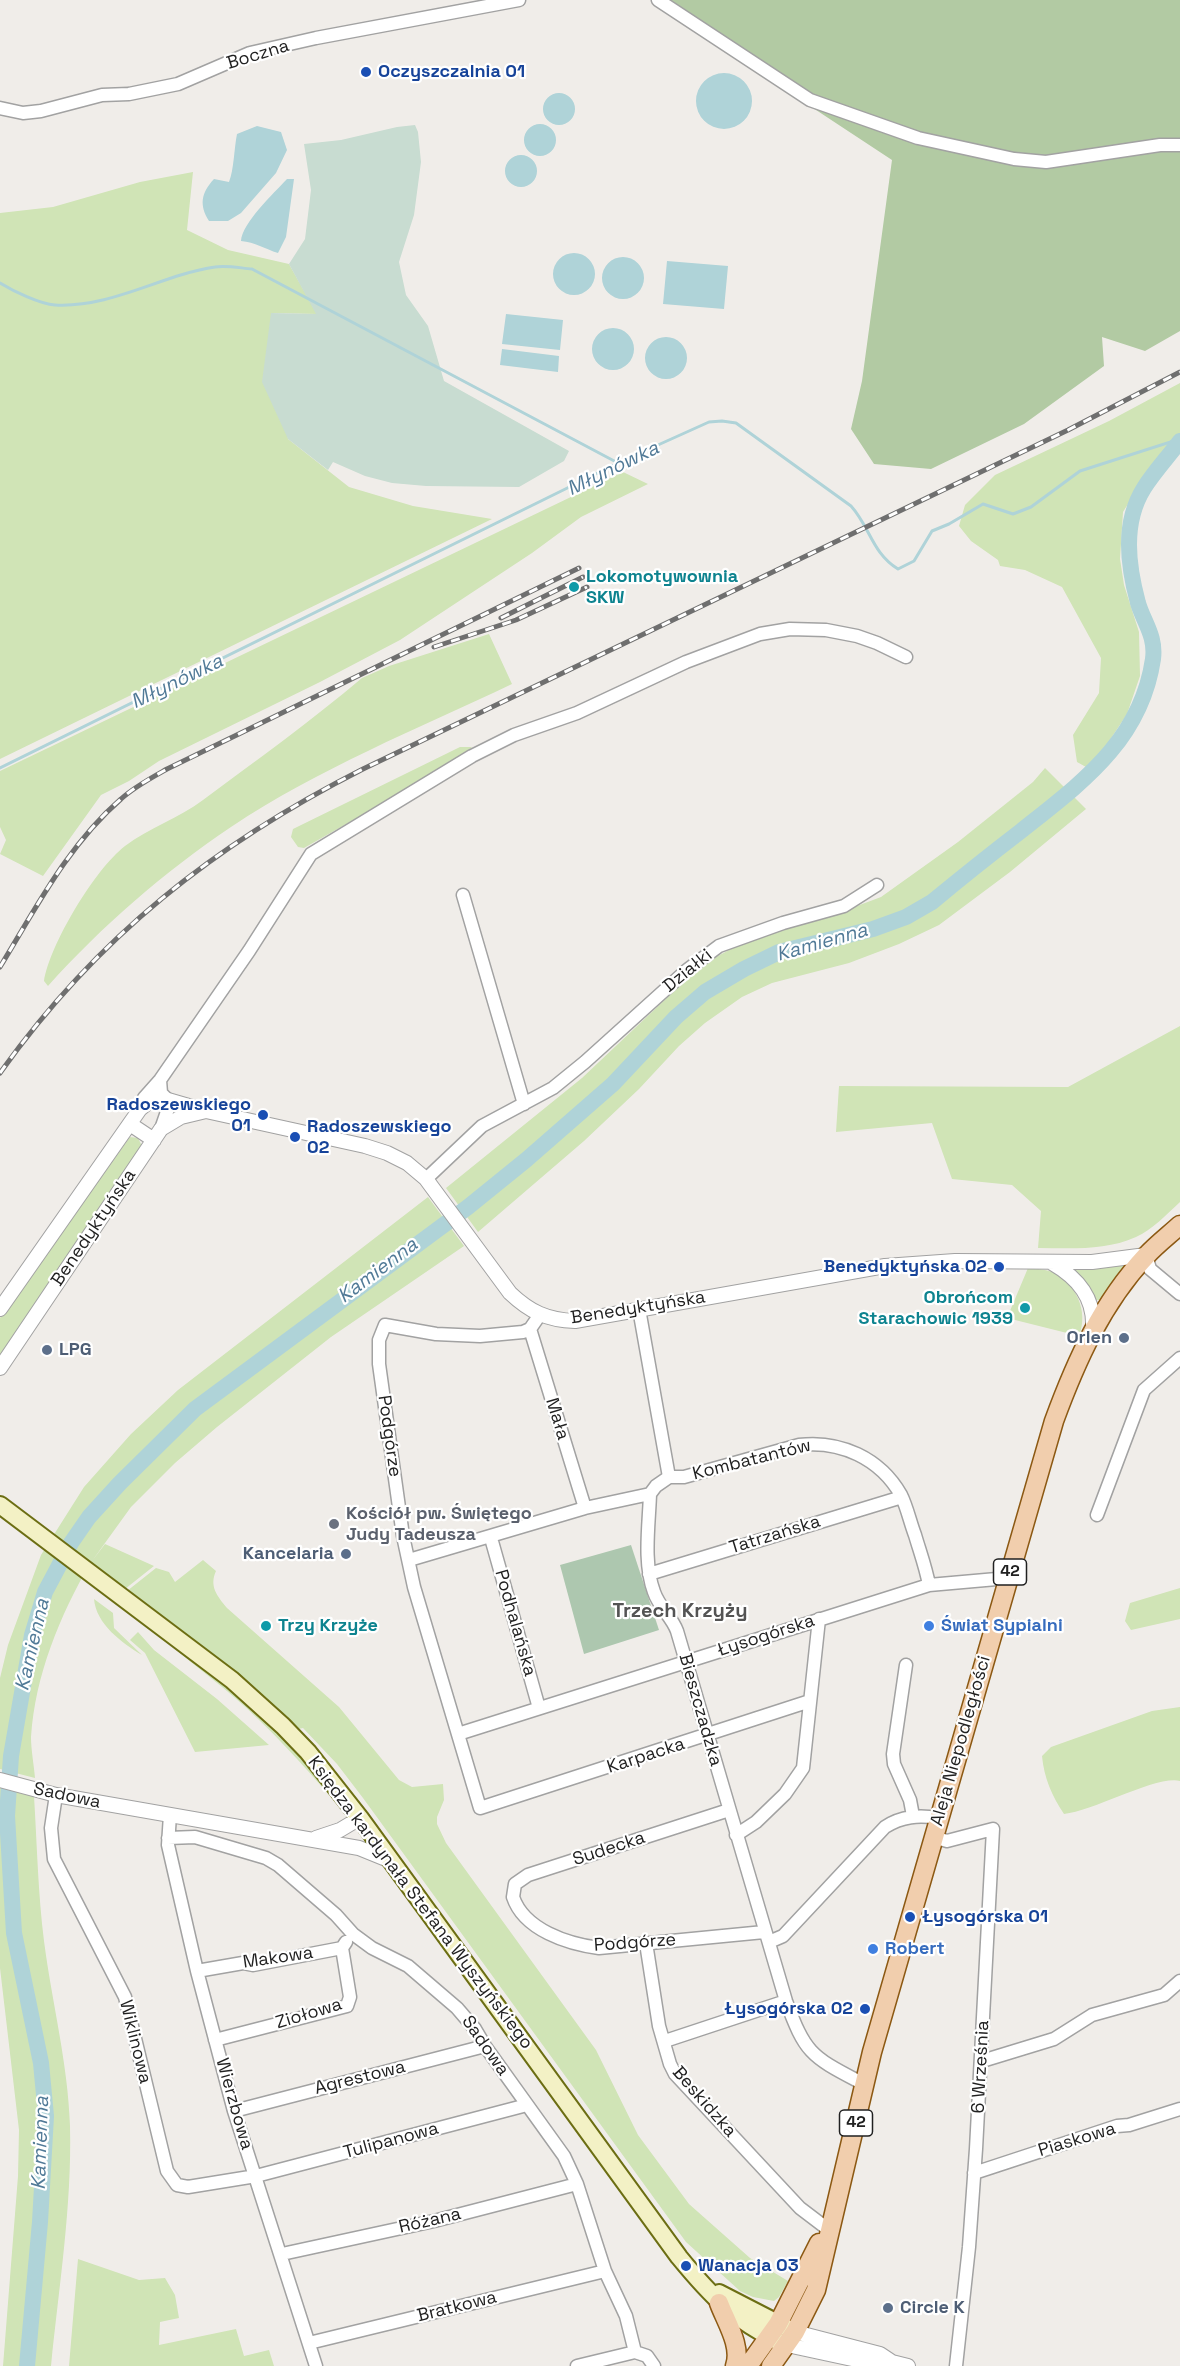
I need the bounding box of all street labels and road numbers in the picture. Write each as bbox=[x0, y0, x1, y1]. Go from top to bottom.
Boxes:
street label: Boczna bbox=[224, 35, 292, 75]
street label: Działki bbox=[659, 945, 717, 997]
street label: Benedyktyńska bbox=[47, 1166, 141, 1290]
street label: Benedyktyńska bbox=[569, 1287, 707, 1329]
street label: Podgórze bbox=[373, 1394, 405, 1478]
street label: Mała bbox=[540, 1395, 574, 1443]
street label: Kombatantów bbox=[691, 1435, 813, 1485]
street label: Tatrzańska bbox=[727, 1511, 823, 1559]
road number: 42 bbox=[994, 1559, 1026, 1585]
street label: Podhalańska bbox=[489, 1567, 541, 1679]
street label: Łysogórska bbox=[715, 1610, 817, 1662]
street label: Bieszczadzka bbox=[674, 1651, 726, 1769]
street label: Aleja Niepodległości bbox=[926, 1653, 996, 1829]
street label: Karpacka bbox=[604, 1733, 688, 1779]
street label: Księdza kardynała Stefana Wyszyńskiego bbox=[303, 1752, 537, 2054]
street label: Sadowa bbox=[31, 1778, 103, 1814]
street label: Sudecka bbox=[570, 1827, 648, 1871]
street label: Podgórze bbox=[593, 1929, 677, 1957]
street label: Makowa bbox=[241, 1942, 315, 1974]
street label: Ziołowa bbox=[273, 1994, 345, 2034]
street label: Wiklinowa bbox=[114, 1998, 156, 2086]
street label: Sadowa bbox=[457, 2012, 513, 2080]
street label: 6 Września bbox=[968, 2020, 994, 2114]
street label: Wierzbowa bbox=[211, 2056, 257, 2152]
street label: Agrestowa bbox=[312, 2056, 408, 2100]
street label: Beskidzka bbox=[667, 2062, 741, 2142]
road number: 42 bbox=[840, 2110, 872, 2136]
street label: Tulipanowa bbox=[341, 2118, 441, 2164]
street label: Piaskowa bbox=[1036, 2118, 1118, 2162]
street label: Różana bbox=[397, 2203, 463, 2239]
street label: Bratkowa bbox=[415, 2287, 499, 2327]

